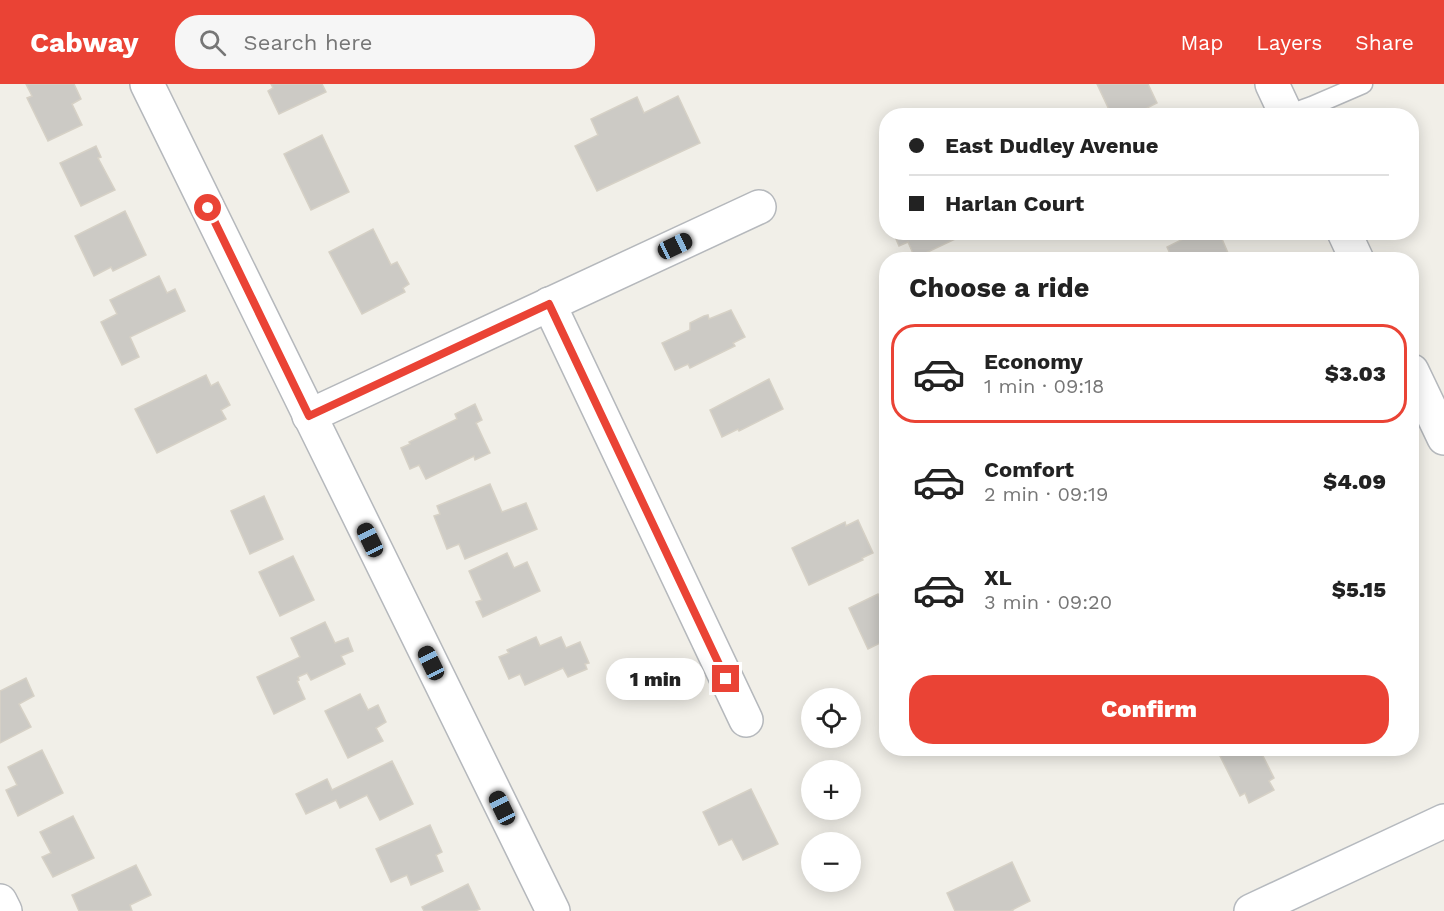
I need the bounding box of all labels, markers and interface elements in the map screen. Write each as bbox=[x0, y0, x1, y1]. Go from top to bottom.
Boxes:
search box bbox=[175, 15, 595, 69]
text: Cabway bbox=[30, 26, 139, 59]
icon: search bbox=[196, 26, 229, 59]
text: Search here bbox=[244, 30, 373, 55]
text: Map bbox=[1180, 30, 1223, 55]
text: Layers bbox=[1256, 30, 1322, 55]
text: Share bbox=[1355, 30, 1414, 55]
text: East Dudley Avenue bbox=[945, 133, 1158, 158]
text: Harlan Court bbox=[945, 191, 1084, 216]
route start bbox=[194, 194, 221, 221]
car bbox=[655, 230, 695, 262]
text: Choose a ride bbox=[909, 272, 1089, 304]
icon: car bbox=[912, 347, 966, 401]
text: Economy bbox=[984, 349, 1083, 374]
text: $3.03 bbox=[1325, 361, 1386, 386]
text: 1 min · 09:18 bbox=[984, 374, 1104, 398]
icon: car bbox=[912, 455, 966, 509]
text: Comfort bbox=[984, 457, 1074, 482]
text: $4.09 bbox=[1323, 469, 1386, 494]
text: 2 min · 09:19 bbox=[984, 482, 1108, 506]
car bbox=[354, 520, 386, 560]
icon: car bbox=[912, 563, 966, 617]
text: XL bbox=[984, 565, 1012, 590]
text: $5.15 bbox=[1332, 577, 1386, 602]
text: 3 min · 09:20 bbox=[984, 590, 1112, 614]
car bbox=[415, 643, 447, 683]
callout: 1 min bbox=[606, 658, 705, 700]
route end bbox=[712, 665, 739, 692]
text: 1 min bbox=[630, 667, 681, 691]
button: Confirm bbox=[909, 675, 1389, 744]
map controls bbox=[801, 688, 861, 892]
button: locate bbox=[801, 688, 861, 748]
button: + bbox=[801, 760, 861, 820]
car bbox=[486, 788, 518, 828]
button: − bbox=[801, 832, 861, 892]

